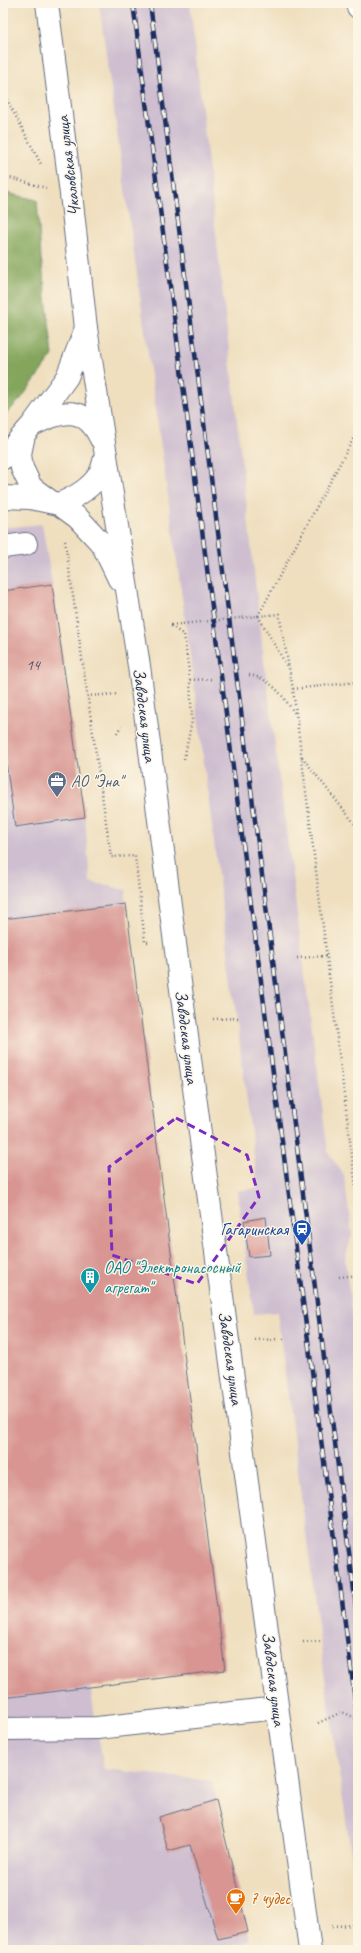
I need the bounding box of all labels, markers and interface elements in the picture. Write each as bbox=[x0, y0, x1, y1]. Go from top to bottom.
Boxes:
street label: Чкаловская улица bbox=[52, 113, 85, 217]
house number: 14 bbox=[26, 656, 41, 675]
street label: Заводская улица bbox=[128, 667, 161, 765]
office icon: АО "Эна" bbox=[46, 770, 68, 798]
place label: АО "Эна" bbox=[71, 771, 127, 792]
street label: Заводская улица bbox=[170, 989, 203, 1087]
station icon: Гагаринская bbox=[291, 1218, 313, 1246]
place label: Гагаринская bbox=[220, 1219, 290, 1240]
place label: ОАО "Электронасосный агрегат" bbox=[104, 1257, 241, 1298]
building icon: ОАО "Электронасосный агрегат" bbox=[79, 1266, 101, 1294]
street label: Заводская улица bbox=[214, 1310, 248, 1408]
street label: Заводская улица bbox=[257, 1631, 290, 1729]
cafe icon: 7 чудес bbox=[225, 1887, 247, 1915]
place label: 7 чудес bbox=[250, 1888, 291, 1909]

